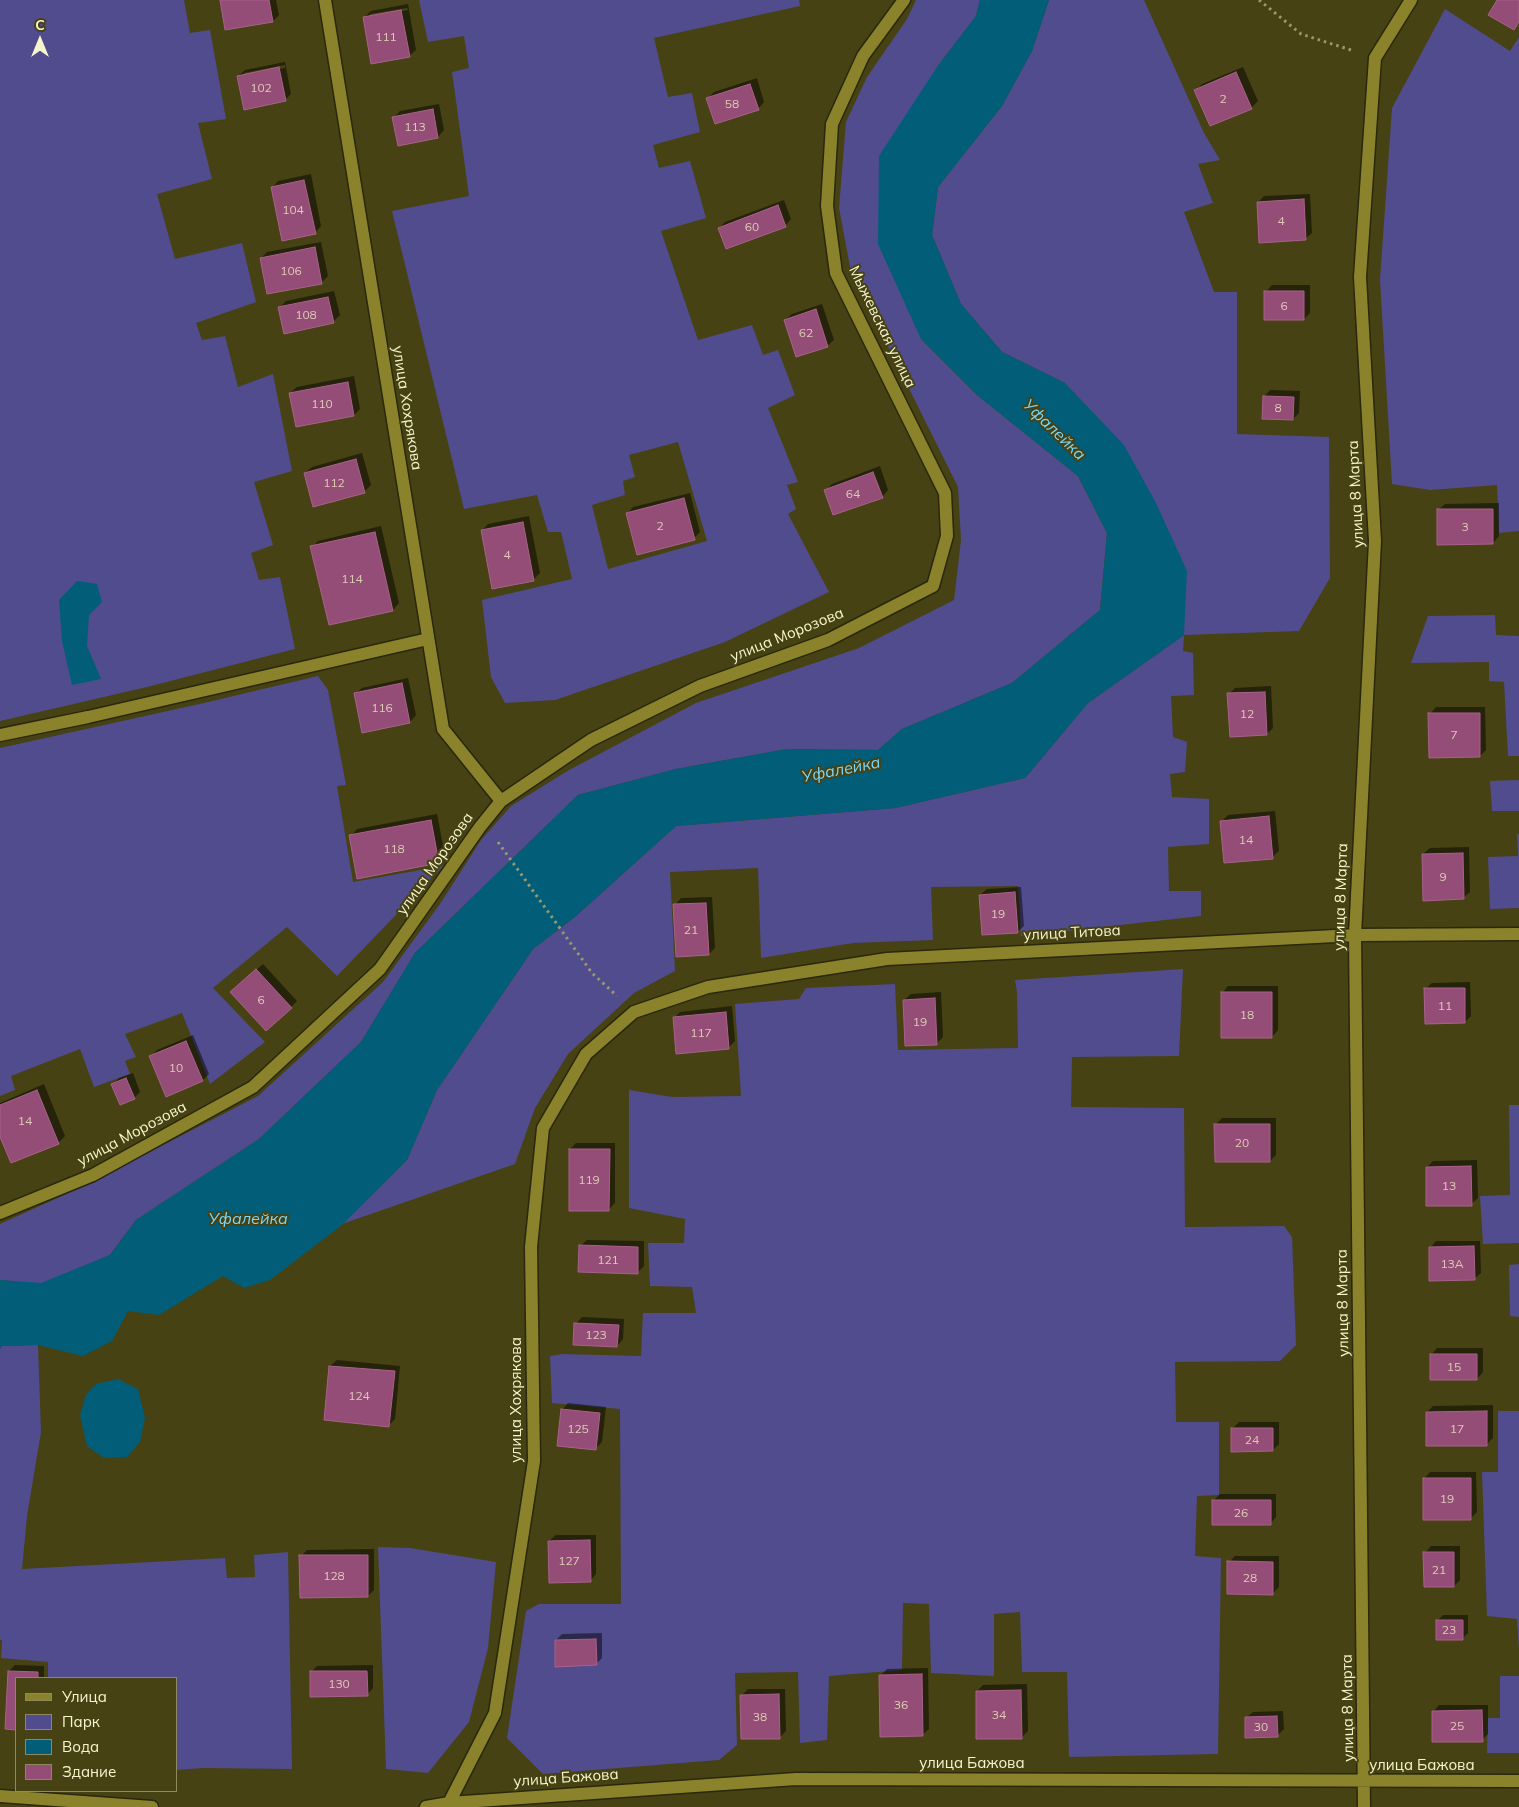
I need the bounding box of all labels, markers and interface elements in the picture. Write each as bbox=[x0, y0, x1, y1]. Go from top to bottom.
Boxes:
north arrow bbox=[15, 15, 65, 65]
text: С bbox=[35, 16, 45, 34]
house number: 111 bbox=[375, 30, 397, 44]
house number: 102 bbox=[250, 81, 272, 95]
house number: 2 bbox=[1219, 92, 1227, 106]
house number: 58 bbox=[725, 97, 739, 111]
house number: 113 bbox=[404, 120, 426, 134]
house number: 104 bbox=[282, 203, 304, 217]
house number: 4 bbox=[1277, 214, 1285, 228]
house number: 60 bbox=[745, 220, 759, 234]
street label: Мыжевская улица bbox=[845, 263, 919, 391]
house number: 106 bbox=[280, 264, 302, 278]
house number: 6 bbox=[1280, 299, 1288, 313]
house number: 108 bbox=[295, 308, 317, 322]
house number: 62 bbox=[799, 326, 813, 340]
street label: улица Хохрякова bbox=[388, 345, 426, 471]
water label: Уфалейка bbox=[1019, 395, 1089, 465]
house number: 110 bbox=[311, 397, 333, 411]
house number: 8 bbox=[1274, 401, 1282, 415]
street label: улица 8 Марта bbox=[1344, 440, 1368, 548]
house number: 112 bbox=[323, 476, 345, 490]
house number: 64 bbox=[846, 487, 860, 501]
house number: 2 bbox=[656, 519, 664, 533]
house number: 3 bbox=[1461, 520, 1469, 534]
house number: 4 bbox=[503, 548, 511, 562]
house number: 114 bbox=[341, 572, 363, 586]
street label: улица Морозова bbox=[728, 604, 846, 666]
house number: 116 bbox=[371, 701, 393, 715]
house number: 12 bbox=[1240, 707, 1254, 721]
house number: 7 bbox=[1450, 728, 1458, 742]
water label: Уфалейка bbox=[800, 753, 882, 787]
street label: улица Морозова bbox=[393, 809, 477, 919]
house number: 14 bbox=[1239, 833, 1253, 847]
house number: 118 bbox=[383, 842, 405, 856]
street label: улица 8 Марта bbox=[1330, 843, 1352, 951]
house number: 9 bbox=[1439, 870, 1447, 884]
house number: 19 bbox=[991, 907, 1005, 921]
street label: улица Титова bbox=[1023, 921, 1121, 945]
house number: 21 bbox=[684, 923, 698, 937]
house number: 6 bbox=[257, 993, 265, 1007]
house number: 11 bbox=[1438, 999, 1452, 1013]
house number: 18 bbox=[1240, 1008, 1254, 1022]
house number: 19 bbox=[913, 1015, 927, 1029]
house number: 117 bbox=[690, 1026, 712, 1040]
house number: 10 bbox=[169, 1061, 183, 1075]
street label: улица Морозова bbox=[74, 1098, 190, 1170]
house number: 14 bbox=[18, 1114, 32, 1128]
house number: 20 bbox=[1235, 1136, 1249, 1150]
house number: 119 bbox=[578, 1173, 600, 1187]
house number: 13 bbox=[1442, 1179, 1456, 1193]
water label: Уфалейка bbox=[208, 1209, 288, 1229]
street label: улица 8 Марта bbox=[1333, 1249, 1353, 1357]
house number: 121 bbox=[597, 1253, 619, 1267]
house number: 13А bbox=[1440, 1257, 1464, 1271]
house number: 123 bbox=[585, 1328, 607, 1342]
street label: улица Хохрякова bbox=[507, 1337, 525, 1463]
house number: 15 bbox=[1447, 1360, 1461, 1374]
house number: 124 bbox=[348, 1389, 370, 1403]
house number: 125 bbox=[567, 1422, 589, 1436]
house number: 17 bbox=[1450, 1422, 1464, 1436]
house number: 24 bbox=[1245, 1433, 1259, 1447]
house number: 19 bbox=[1440, 1492, 1454, 1506]
house number: 26 bbox=[1234, 1506, 1248, 1520]
house number: 127 bbox=[558, 1554, 580, 1568]
house number: 21 bbox=[1432, 1563, 1446, 1577]
house number: 128 bbox=[323, 1569, 345, 1583]
house number: 28 bbox=[1243, 1571, 1257, 1585]
house number: 23 bbox=[1442, 1623, 1456, 1637]
street label: улица 8 Марта bbox=[1338, 1654, 1358, 1762]
legend bbox=[15, 1677, 178, 1792]
house number: 130 bbox=[328, 1677, 350, 1691]
text: Улица bbox=[62, 1687, 107, 1706]
house number: 36 bbox=[894, 1698, 908, 1712]
house number: 34 bbox=[992, 1708, 1006, 1722]
house number: 38 bbox=[753, 1710, 767, 1724]
text: Парк bbox=[62, 1712, 100, 1731]
house number: 25 bbox=[1450, 1719, 1464, 1733]
house number: 30 bbox=[1254, 1720, 1268, 1734]
text: Вода bbox=[62, 1737, 99, 1756]
street label: улица Бажова bbox=[919, 1754, 1025, 1772]
street label: улица Бажова bbox=[1369, 1756, 1475, 1774]
text: Здание bbox=[62, 1762, 116, 1781]
street label: улица Бажова bbox=[513, 1765, 619, 1791]

